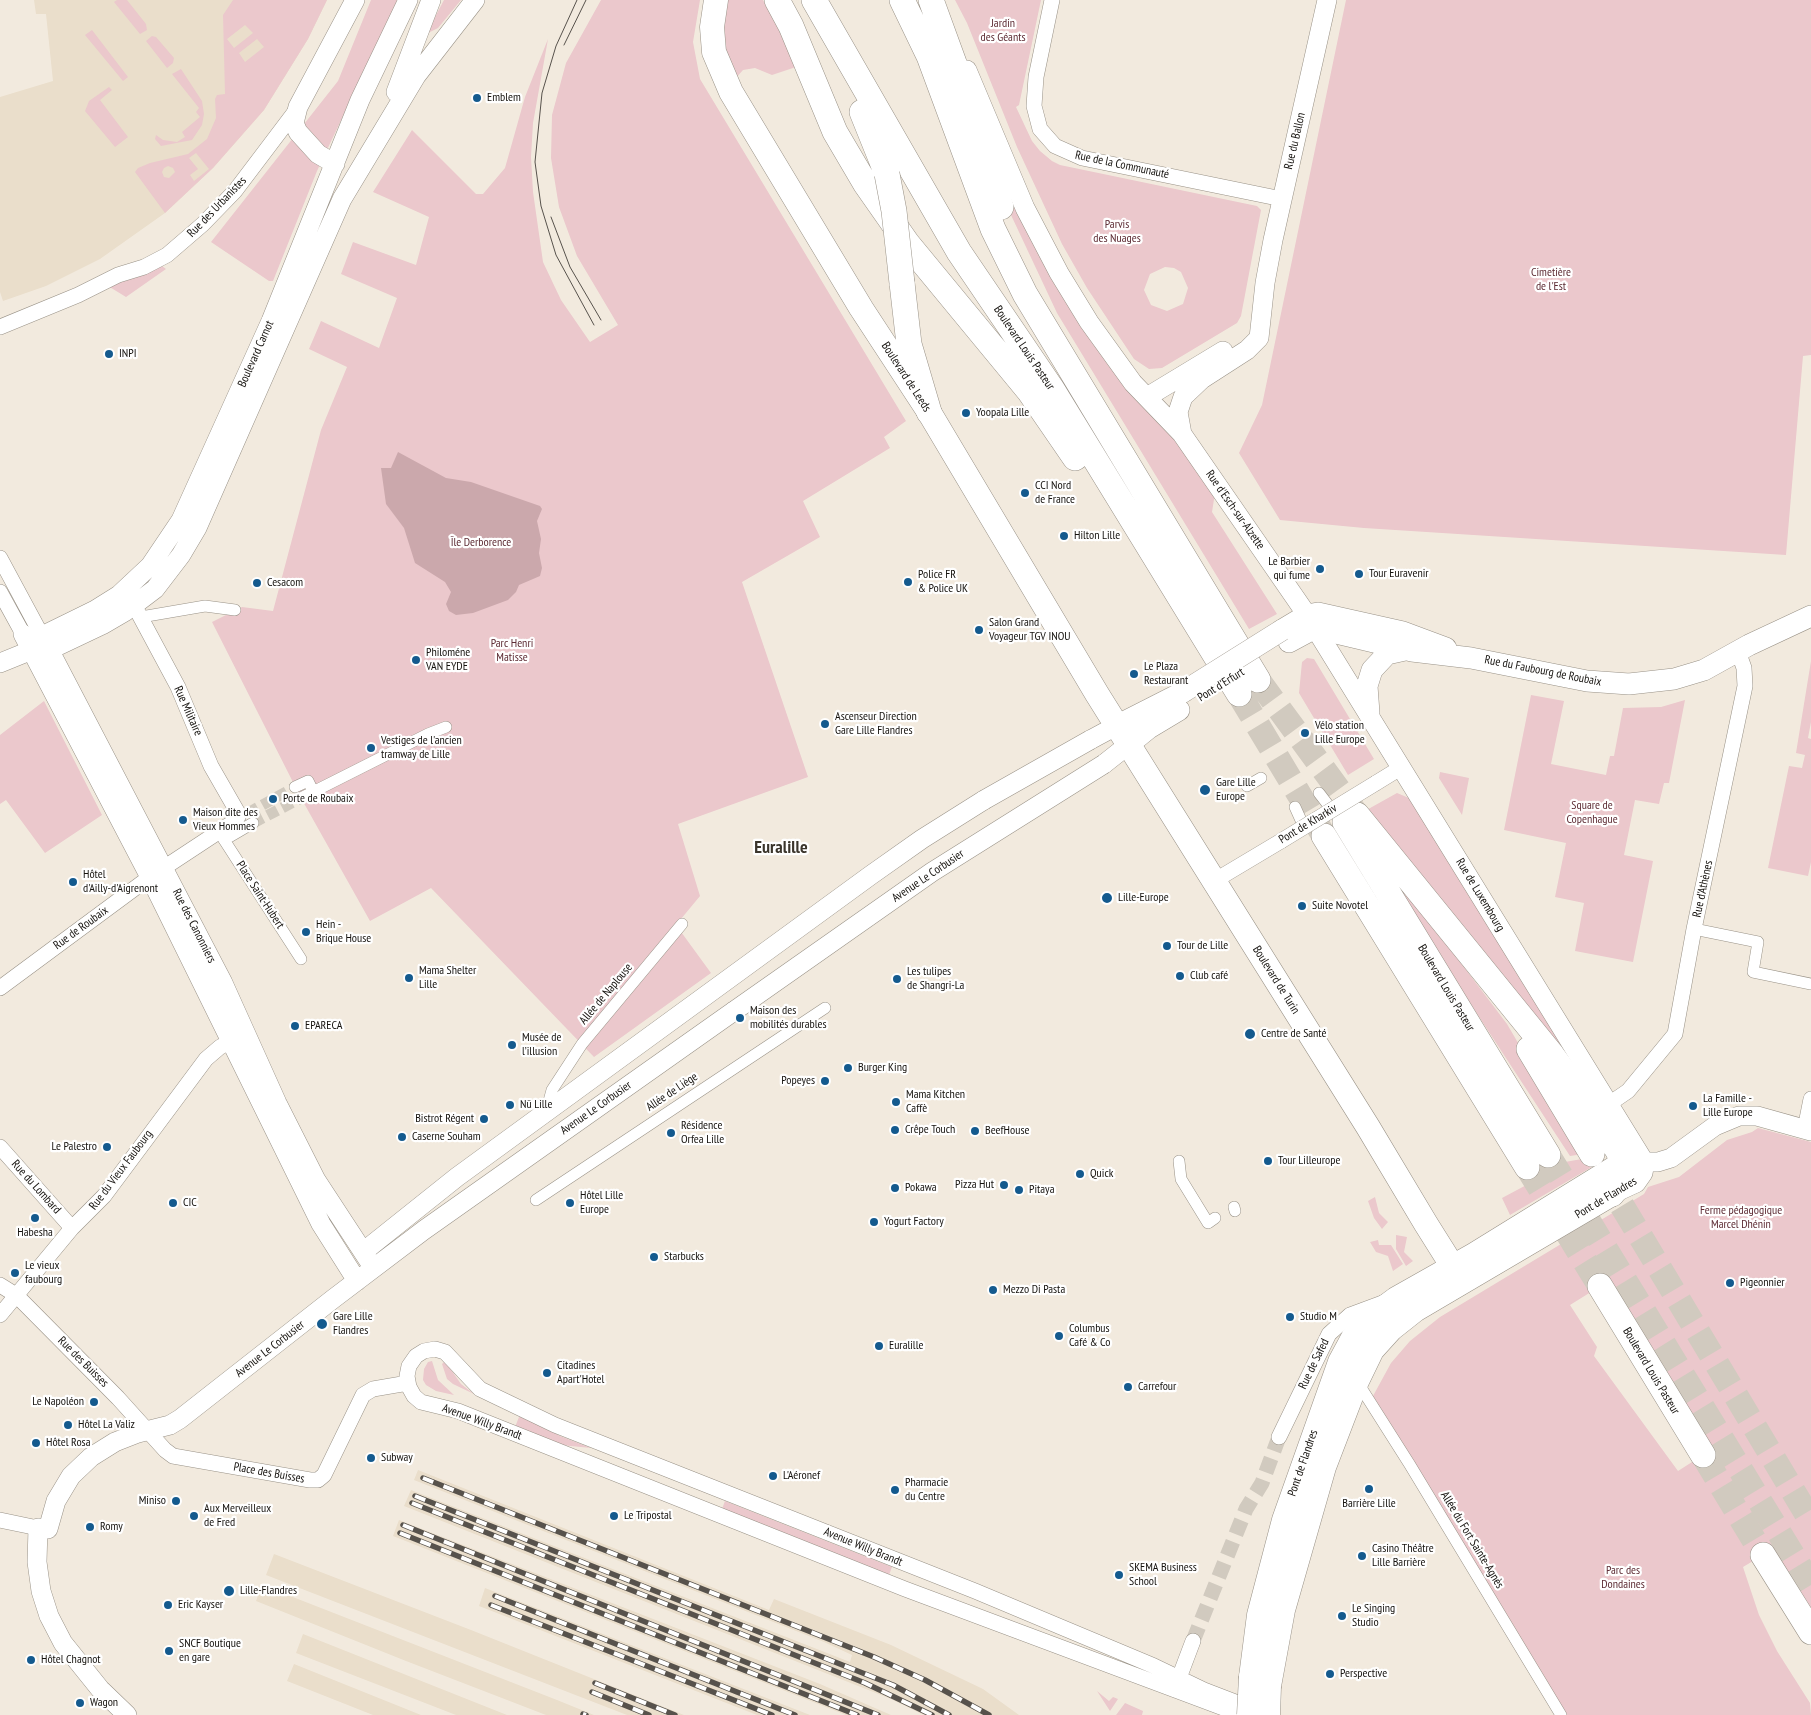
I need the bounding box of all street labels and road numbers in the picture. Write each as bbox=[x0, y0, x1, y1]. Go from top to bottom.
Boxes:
street label: Rue du Ballon bbox=[1281, 111, 1309, 171]
street label: Rue de la Communauté bbox=[1074, 148, 1170, 182]
street label: Rue des Urbanistes bbox=[184, 174, 250, 240]
street label: Boulevard Louis Pasteur bbox=[990, 303, 1058, 393]
street label: Boulevard Carnot bbox=[235, 319, 277, 389]
street label: Boulevard de Leeds bbox=[878, 339, 934, 415]
street label: Rue d'Esch-sur-Alzette bbox=[1202, 468, 1268, 552]
street label: Rue du Faubourg de Roubaix bbox=[1483, 653, 1603, 689]
street label: Pont d'Erfurt bbox=[1195, 665, 1247, 705]
street label: Rue Militaire bbox=[171, 684, 205, 738]
street label: Pont de Kharkiv bbox=[1276, 801, 1340, 847]
street label: Avenue Le Corbusier bbox=[889, 847, 967, 905]
street label: Rue de Luxembourg bbox=[1453, 856, 1507, 934]
street label: Place Saint-Hubert bbox=[233, 859, 287, 931]
street label: Rue d'Athènes bbox=[1690, 859, 1716, 919]
street label: Rue des Canonniers bbox=[169, 887, 219, 965]
street label: Rue de Roubaix bbox=[51, 903, 111, 953]
street label: Boulevard Louis Pasteur bbox=[1414, 942, 1478, 1034]
street label: Boulevard de Turin bbox=[1249, 943, 1303, 1017]
street label: Allée de Naplouse bbox=[576, 961, 636, 1027]
street label: Allée de Liège bbox=[644, 1070, 700, 1114]
street label: Avenue Le Corbusier bbox=[558, 1078, 634, 1138]
street label: Rue du Vieux Faubourg bbox=[86, 1127, 156, 1213]
street label: Rue du Lombard bbox=[8, 1157, 64, 1217]
street label: Pont de Flandres bbox=[1573, 1174, 1639, 1222]
street label: Avenue Le Corbusier bbox=[233, 1318, 307, 1380]
street label: Boulevard Louis Pasteur bbox=[1619, 1325, 1683, 1417]
street label: Rue des Buisses bbox=[55, 1334, 111, 1390]
street label: Rue de Safed bbox=[1296, 1336, 1332, 1392]
street label: Avenue Willy Brandt bbox=[440, 1401, 524, 1443]
street label: Pont de Flandres bbox=[1285, 1428, 1321, 1498]
street label: Place des Buisses bbox=[232, 1460, 306, 1486]
street label: Allée du Fort Sainte-Agnès bbox=[1437, 1489, 1507, 1591]
street label: Avenue Willy Brandt bbox=[821, 1525, 905, 1569]

